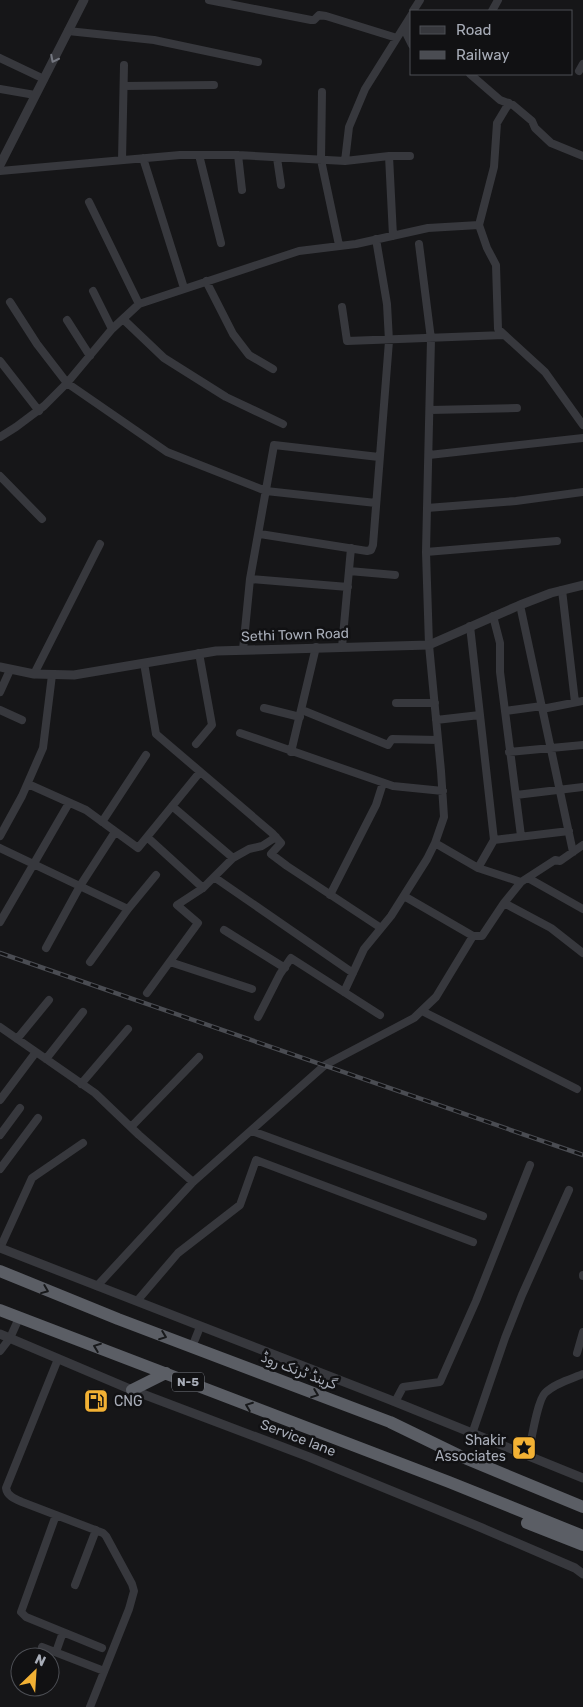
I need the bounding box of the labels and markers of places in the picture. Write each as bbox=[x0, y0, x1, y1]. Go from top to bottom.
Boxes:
fuel station icon: CNG bbox=[83, 1388, 109, 1414]
place label: CNG bbox=[114, 1393, 143, 1410]
place label: Shakir Associates bbox=[435, 1432, 507, 1465]
place icon: Shakir Associates bbox=[511, 1435, 537, 1461]

